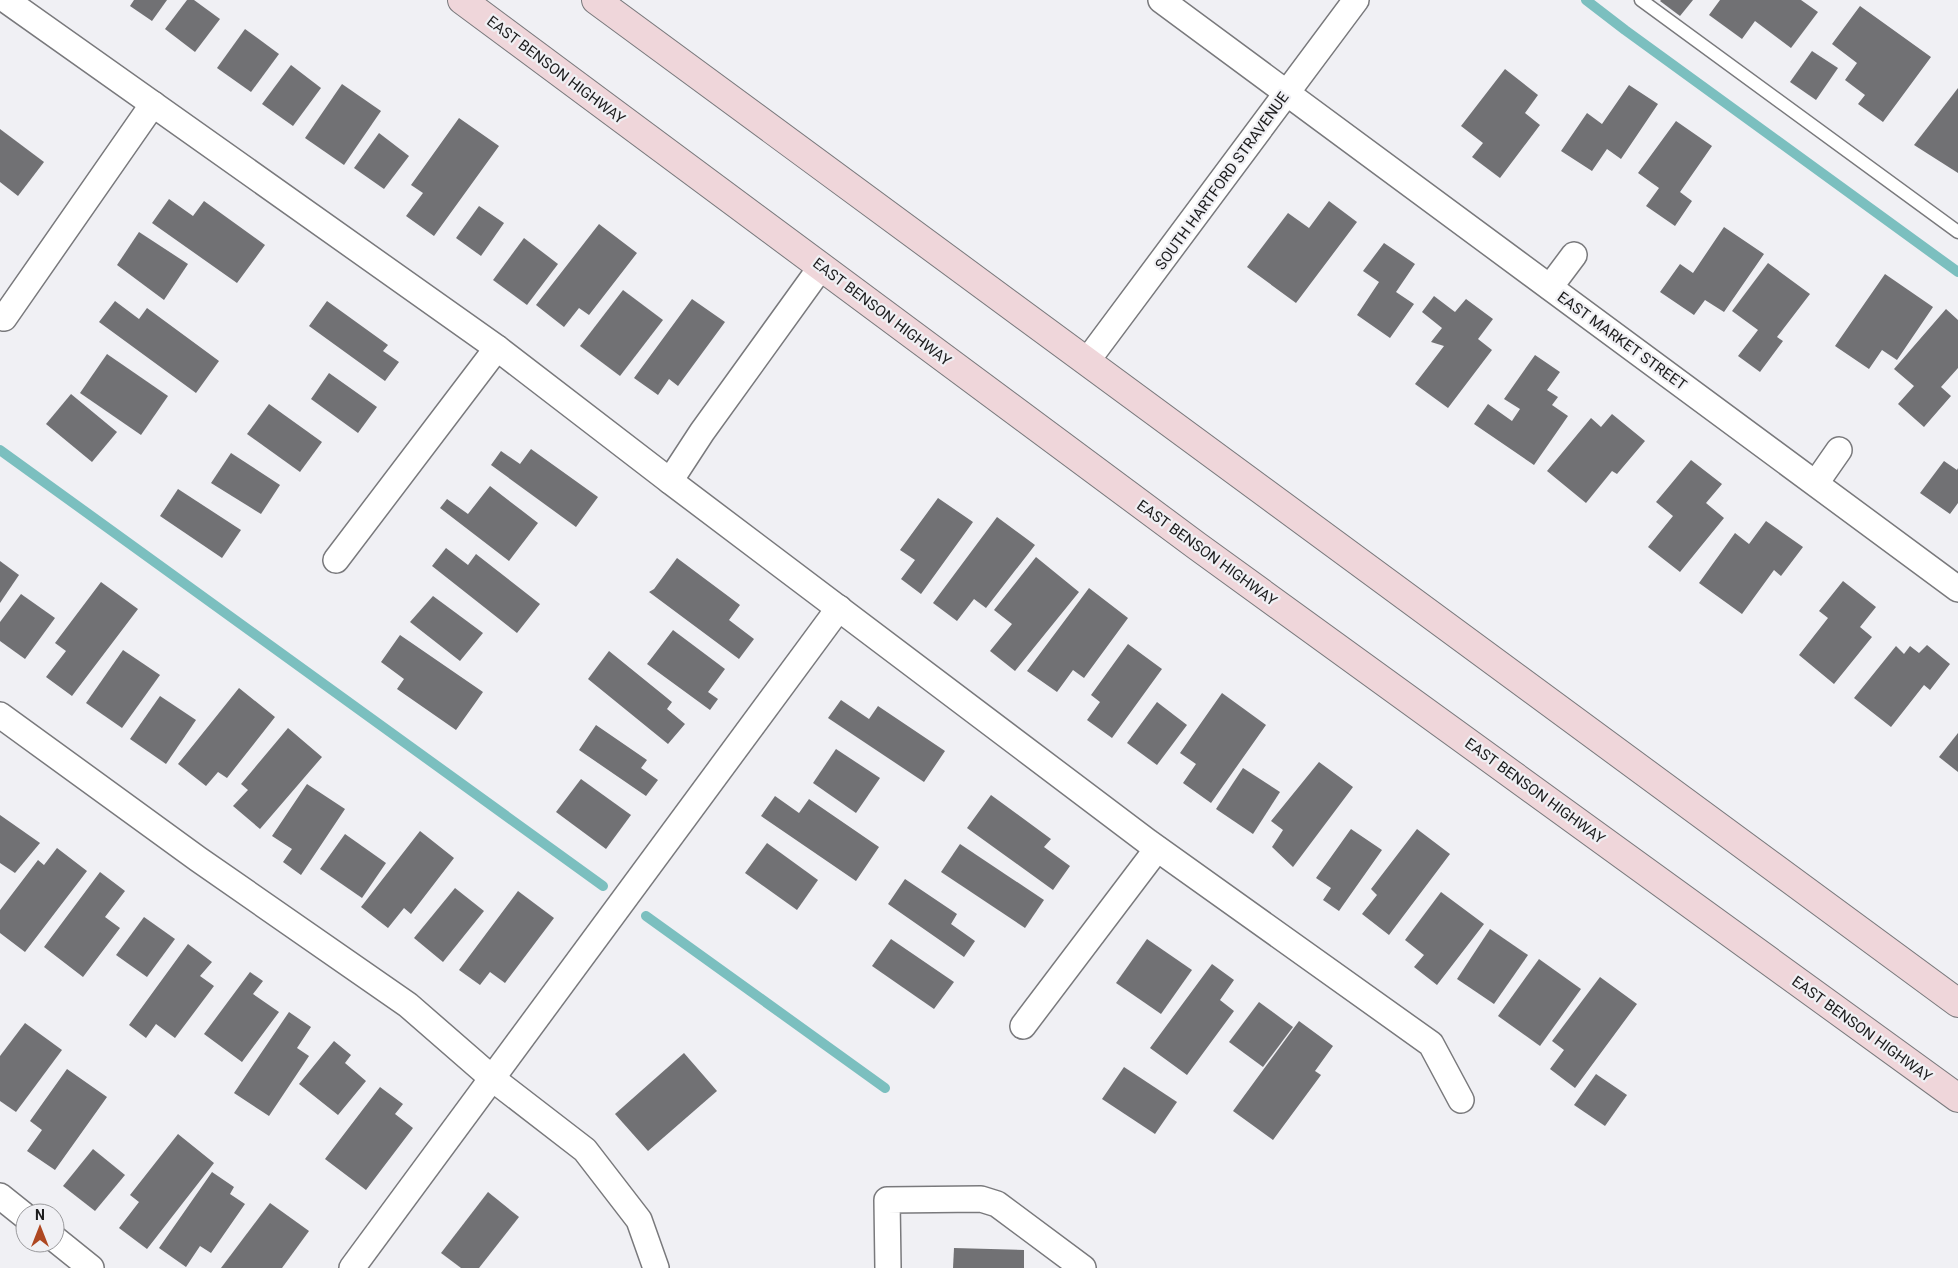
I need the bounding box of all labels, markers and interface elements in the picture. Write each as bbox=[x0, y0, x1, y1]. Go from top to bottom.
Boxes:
street label: EAST BENSON HIGHWAY bbox=[483, 12, 629, 128]
street label: SOUTH HARTFORD STRAVENUE bbox=[1151, 88, 1293, 273]
street label: EAST BENSON HIGHWAY bbox=[809, 254, 955, 370]
street label: EAST MARKET STREET bbox=[1554, 288, 1690, 394]
street label: EAST BENSON HIGHWAY bbox=[1133, 496, 1281, 610]
street label: EAST BENSON HIGHWAY bbox=[1461, 734, 1609, 848]
street label: EAST BENSON HIGHWAY bbox=[1788, 972, 1936, 1086]
north arrow bbox=[15, 1203, 65, 1253]
text: N bbox=[35, 1207, 45, 1223]

